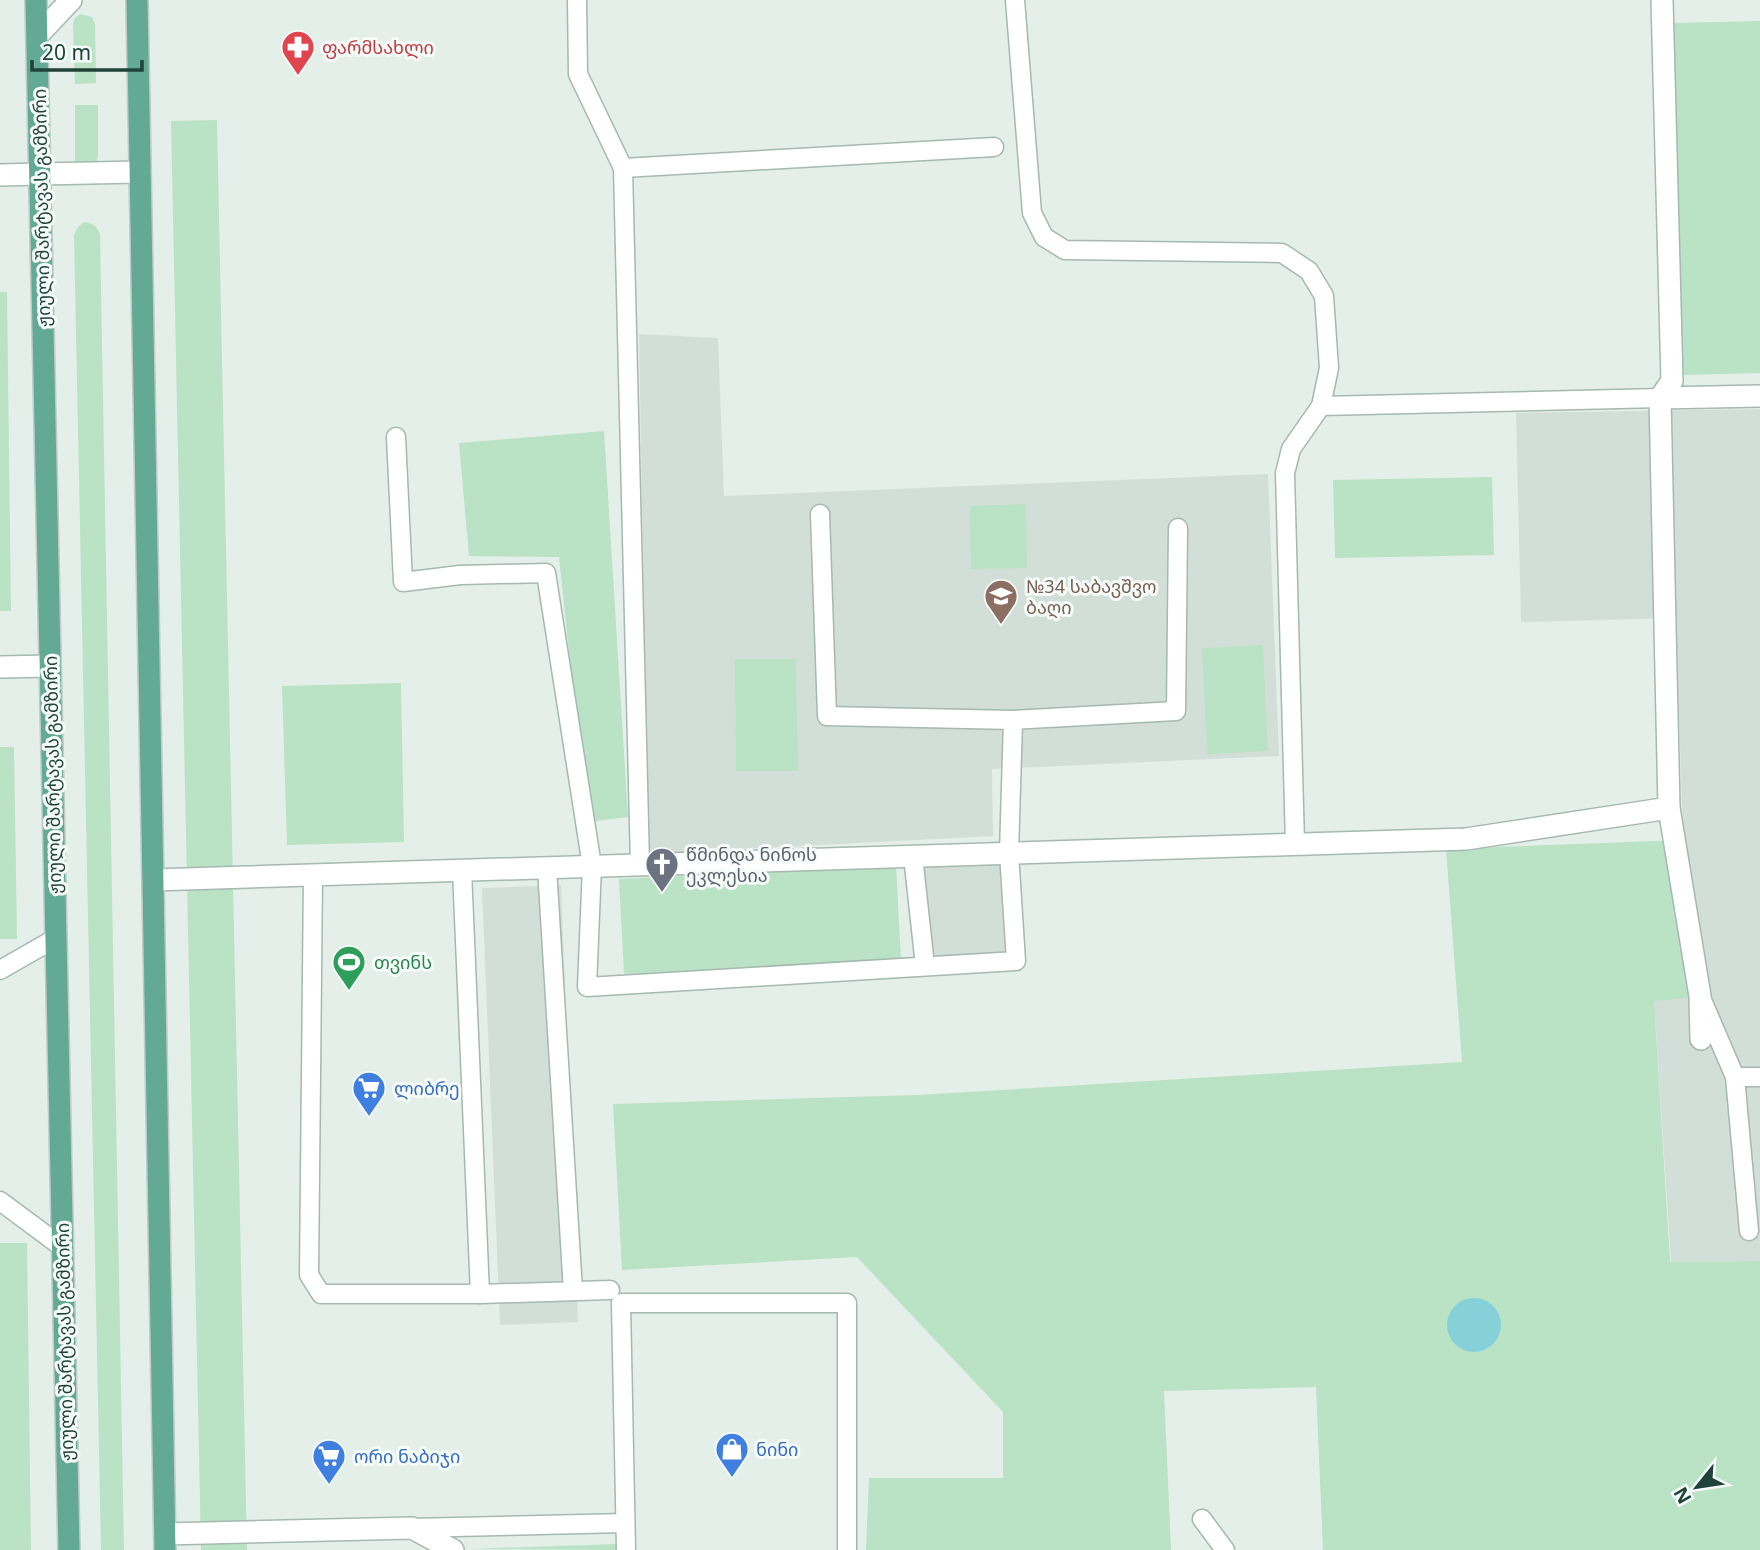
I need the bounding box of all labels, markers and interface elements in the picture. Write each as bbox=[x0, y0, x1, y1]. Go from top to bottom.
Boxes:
scale bar bbox=[32, 28, 142, 72]
pharmacy icon: ფარმსახლი bbox=[279, 28, 317, 77]
place label: ფარმსახლი bbox=[322, 35, 434, 59]
text: 20 m bbox=[42, 38, 91, 66]
street label: ჟიული შარტავას გამზირი bbox=[27, 89, 55, 327]
place label: №34 საბავშვო ბაღი bbox=[1026, 574, 1156, 619]
school or university icon: №34 საბავშვო ბაღი bbox=[982, 577, 1020, 626]
street label: ჟიული შარტავას გამზირი bbox=[38, 656, 66, 894]
place label: წმინდა ნინოს ეკლესია bbox=[686, 842, 817, 887]
church icon: წმინდა ნინოს ეკლესია bbox=[643, 845, 681, 894]
sports icon: თვინს bbox=[330, 943, 368, 992]
place label: თვინს bbox=[374, 950, 432, 974]
supermarket icon: ლიბრე bbox=[350, 1069, 388, 1118]
place label: ლიბრე bbox=[394, 1076, 460, 1100]
street label: ჟიული შარტავას გამზირი bbox=[50, 1223, 78, 1461]
shop icon: ნინი bbox=[713, 1430, 751, 1479]
supermarket icon: ორი ნაბიჯი bbox=[310, 1437, 348, 1486]
place label: ნინი bbox=[756, 1437, 798, 1461]
place label: ორი ნაბიჯი bbox=[354, 1444, 460, 1468]
north arrow bbox=[1662, 1452, 1732, 1522]
text: N bbox=[1667, 1482, 1697, 1509]

